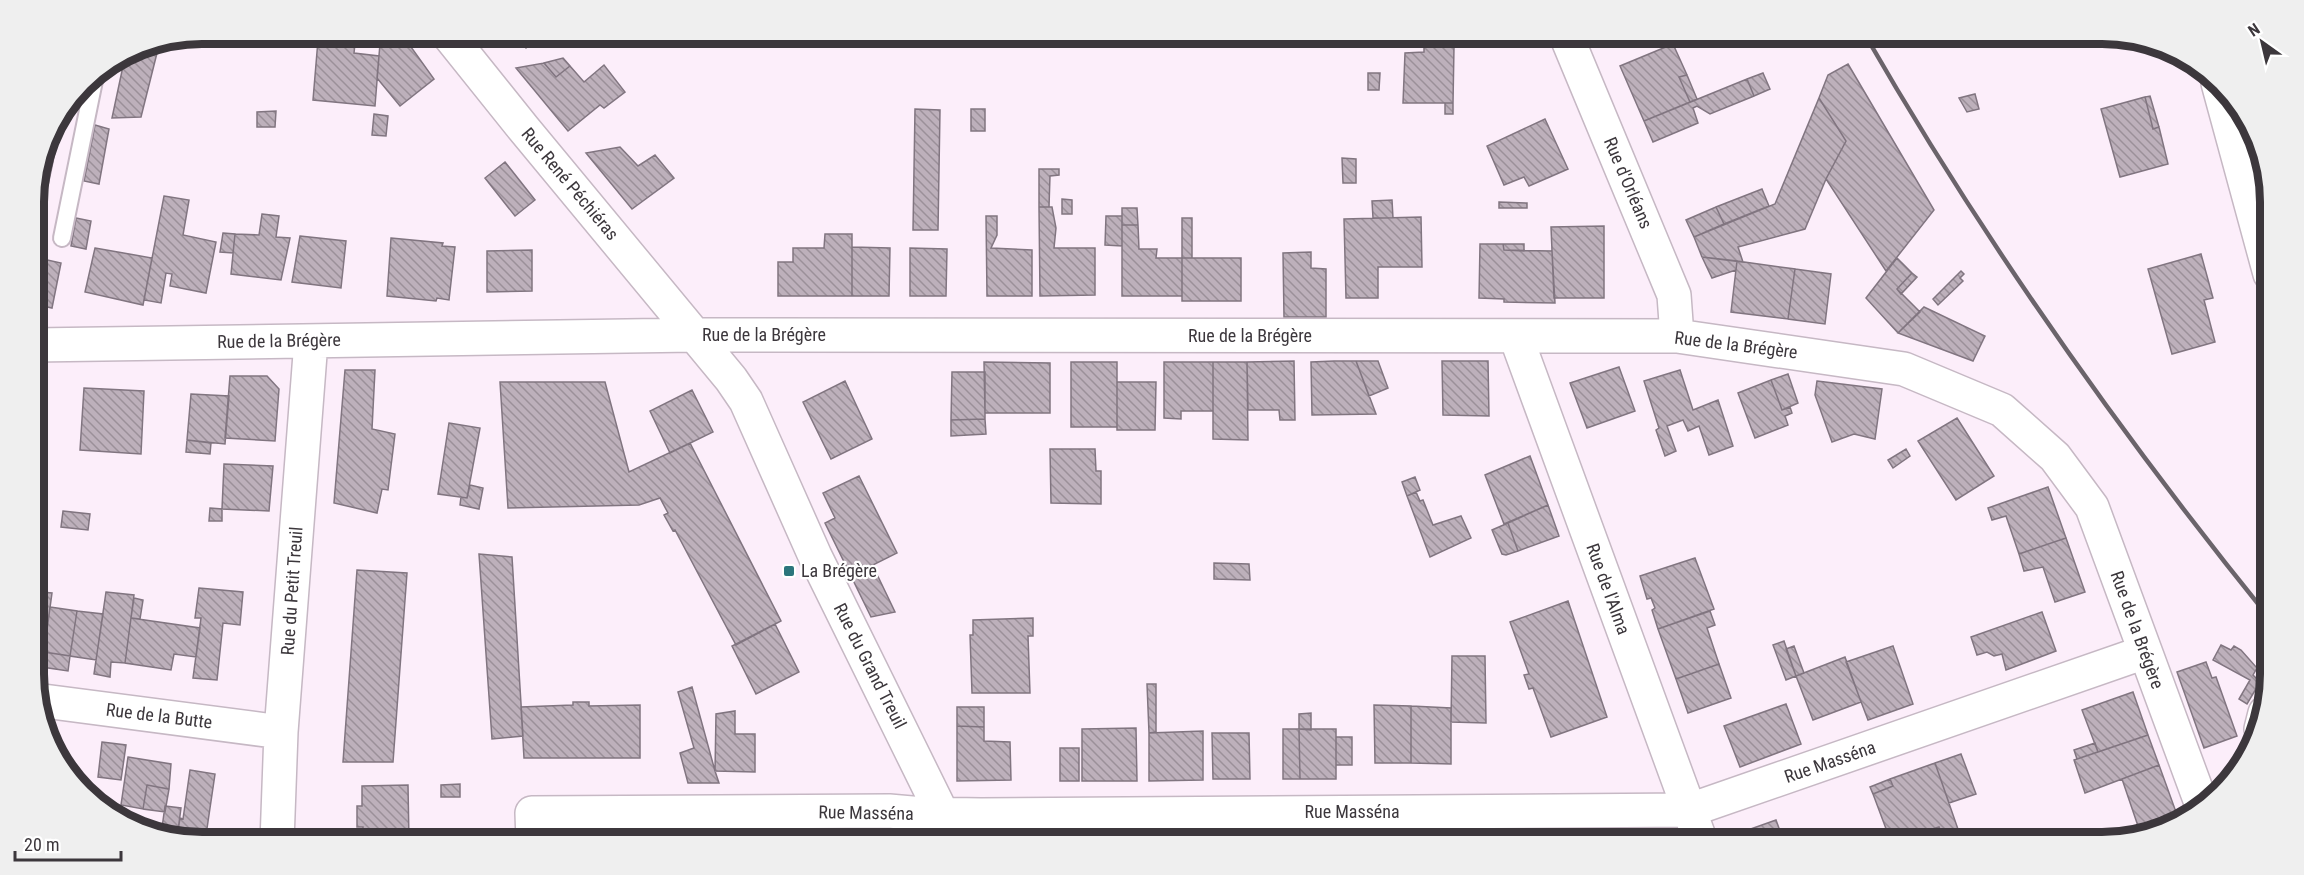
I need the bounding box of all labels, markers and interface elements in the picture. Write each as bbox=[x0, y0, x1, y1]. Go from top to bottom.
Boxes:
north arrow bbox=[2232, 12, 2292, 72]
text: N bbox=[2245, 19, 2263, 41]
street label: Rue René Péchiéras bbox=[517, 123, 623, 244]
street label: Rue d'Orléans bbox=[1600, 134, 1657, 232]
street label: Rue de la Brégère bbox=[702, 324, 826, 345]
street label: Rue de la Brégère bbox=[1188, 325, 1312, 346]
street label: Rue de la Brégère bbox=[1673, 327, 1799, 362]
street label: Rue de la Brégère bbox=[217, 329, 341, 352]
street label: Rue du Petit Treuil bbox=[277, 526, 306, 656]
street label: Rue de l'Alma bbox=[1582, 540, 1635, 637]
place label: La Brégère bbox=[801, 560, 877, 581]
marker: La Brégère bbox=[782, 564, 796, 578]
street label: Rue de la Brégère bbox=[2106, 568, 2169, 692]
street label: Rue du Grand Treuil bbox=[830, 600, 911, 732]
street label: Rue de la Butte bbox=[105, 699, 213, 732]
street label: Rue Masséna bbox=[1781, 736, 1878, 787]
street label: Rue Masséna bbox=[818, 801, 914, 824]
street label: Rue Masséna bbox=[1304, 801, 1400, 822]
scale bar bbox=[15, 824, 122, 862]
text: 20 m bbox=[24, 834, 59, 855]

